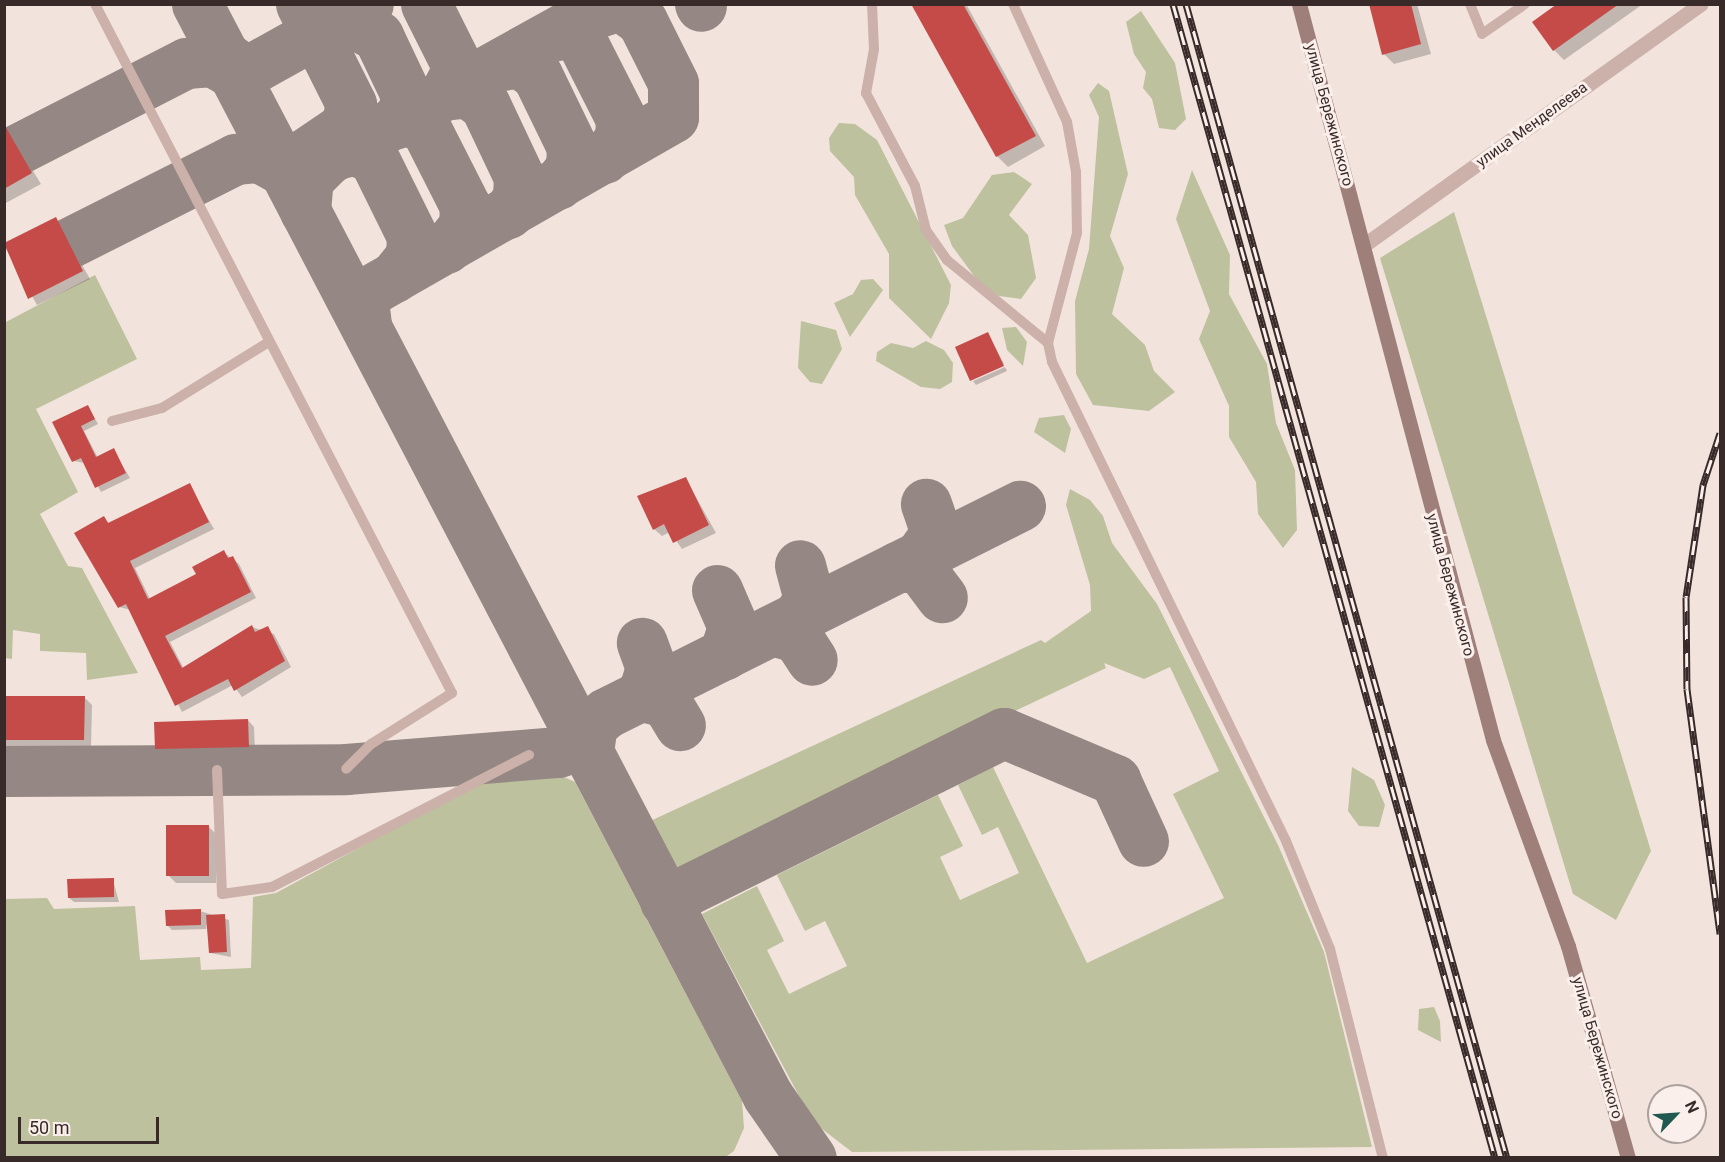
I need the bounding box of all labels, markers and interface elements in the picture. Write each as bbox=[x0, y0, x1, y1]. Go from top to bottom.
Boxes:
street label: улица Бережинского bbox=[1301, 42, 1357, 188]
street label: улица Менделеева bbox=[1473, 79, 1591, 171]
street label: улица Бережинского bbox=[1422, 512, 1478, 658]
street label: улица Бережинского bbox=[1568, 975, 1626, 1121]
north arrow bbox=[1647, 1084, 1707, 1144]
text: N bbox=[1681, 1098, 1703, 1116]
scale bar bbox=[21, 1105, 162, 1143]
text: 50 m bbox=[29, 1117, 69, 1138]

